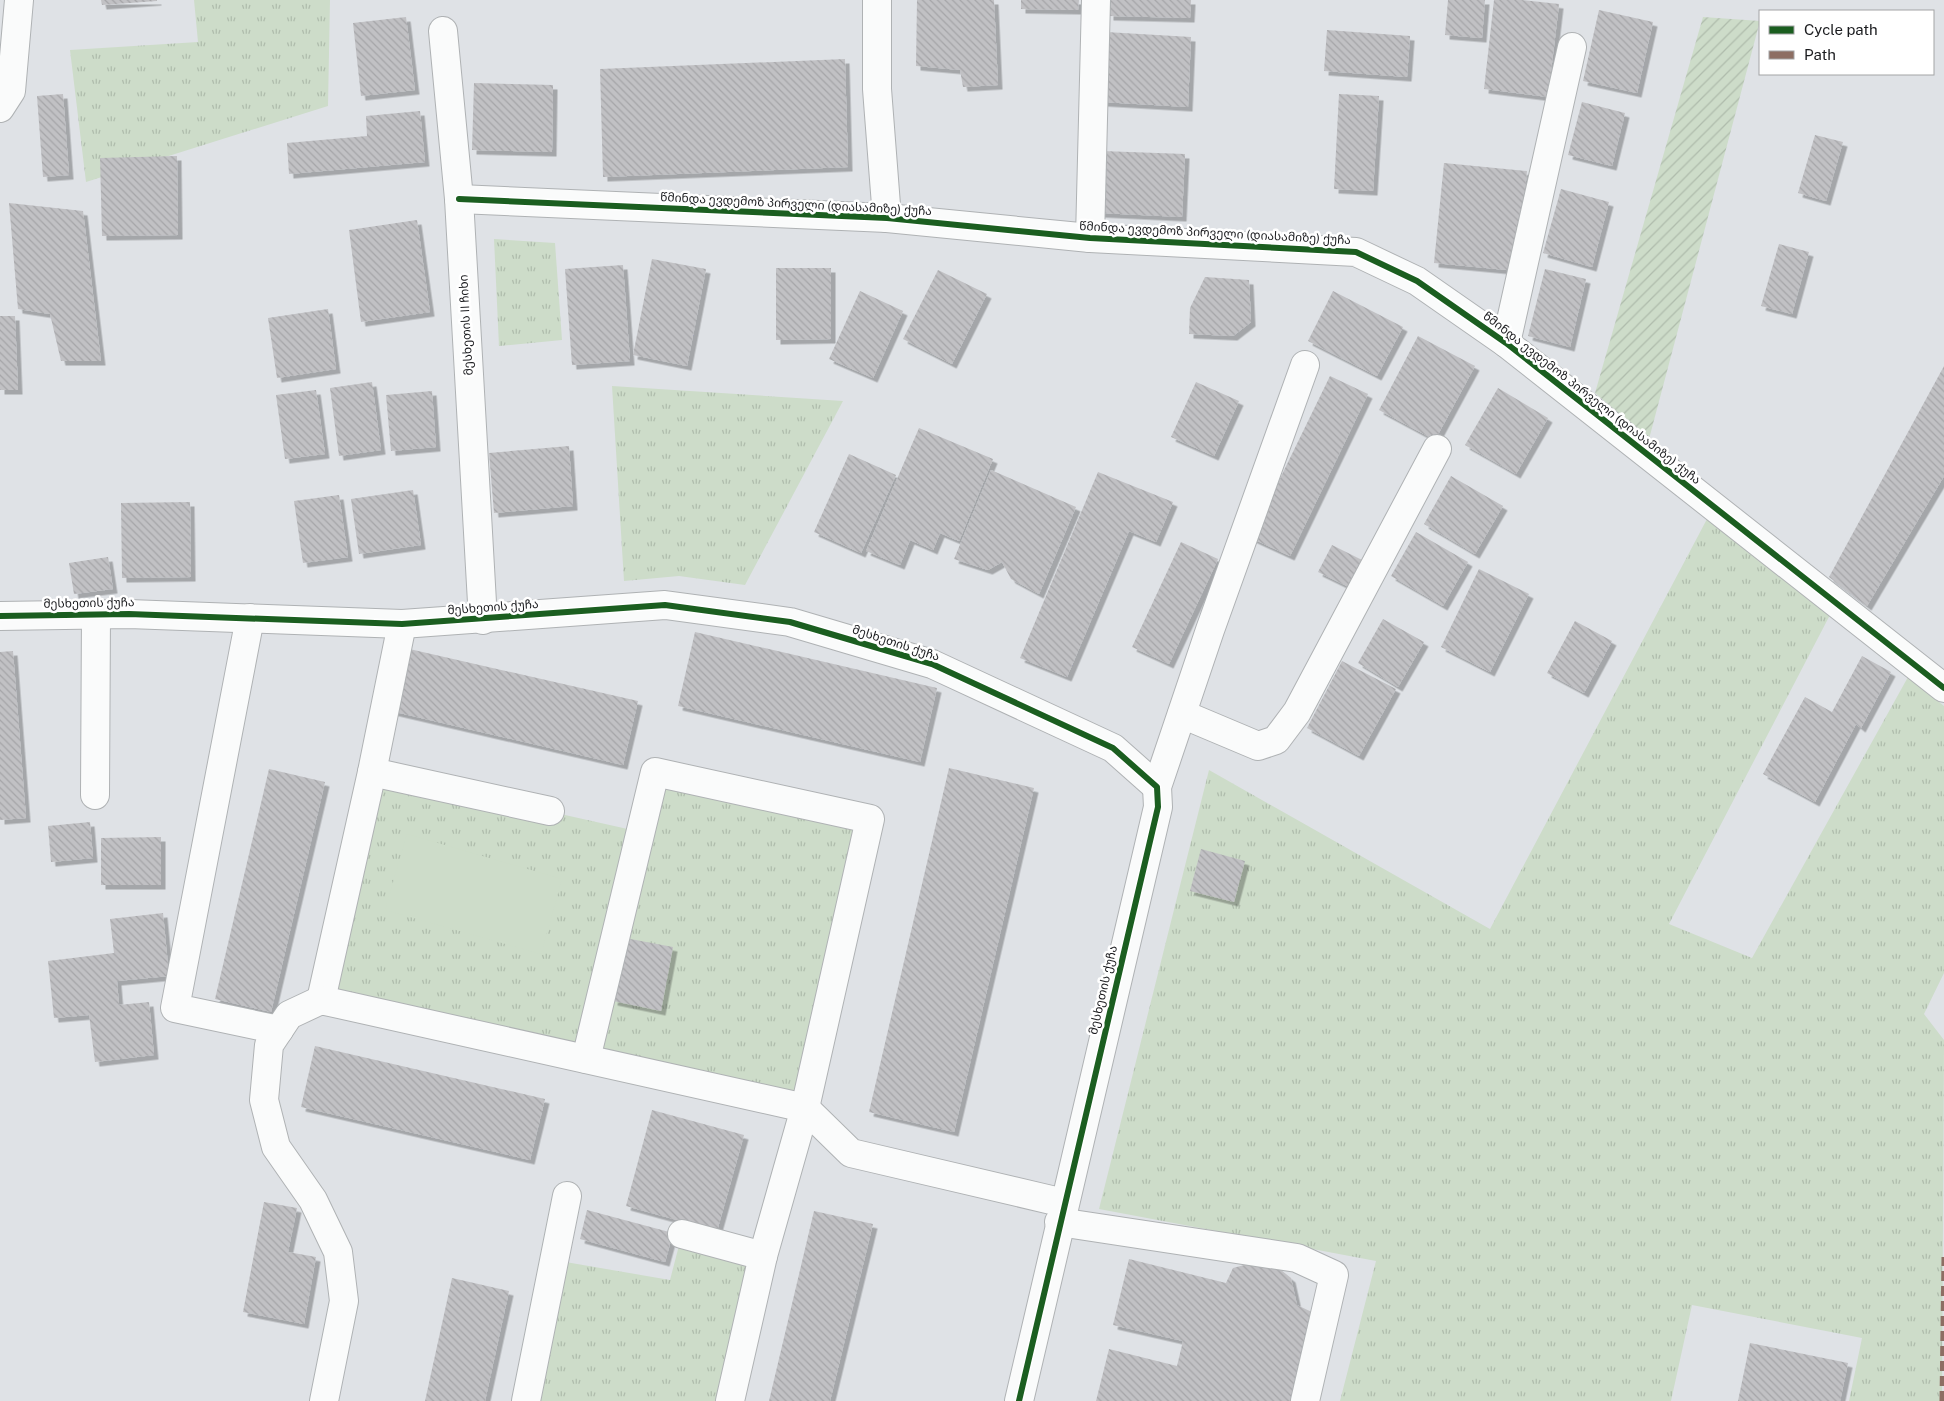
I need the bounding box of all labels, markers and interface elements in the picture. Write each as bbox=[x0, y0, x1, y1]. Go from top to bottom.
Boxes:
legend bbox=[1759, 10, 1934, 75]
text: Cycle path bbox=[1804, 21, 1878, 38]
text: Path bbox=[1804, 46, 1836, 63]
street label: წმინდა ევდემოზ პირველი (დიასამიზე) ქუჩა bbox=[660, 190, 932, 219]
street label: წმინდა ევდემოზ პირველი (დიასამიზე) ქუჩა bbox=[1079, 219, 1351, 248]
street label: მესხეთის II ჩიხი bbox=[456, 274, 476, 376]
street label: წმინდა ევდემოზ პირველი (დიასამიზე) ქუჩა bbox=[1480, 309, 1704, 488]
street label: მესხეთის ქუჩა bbox=[43, 595, 135, 611]
street label: მესხეთის ქუჩა bbox=[447, 597, 539, 617]
street label: მესხეთის ქუჩა bbox=[851, 622, 941, 664]
street label: მესხეთის ქუჩა bbox=[1086, 944, 1120, 1036]

